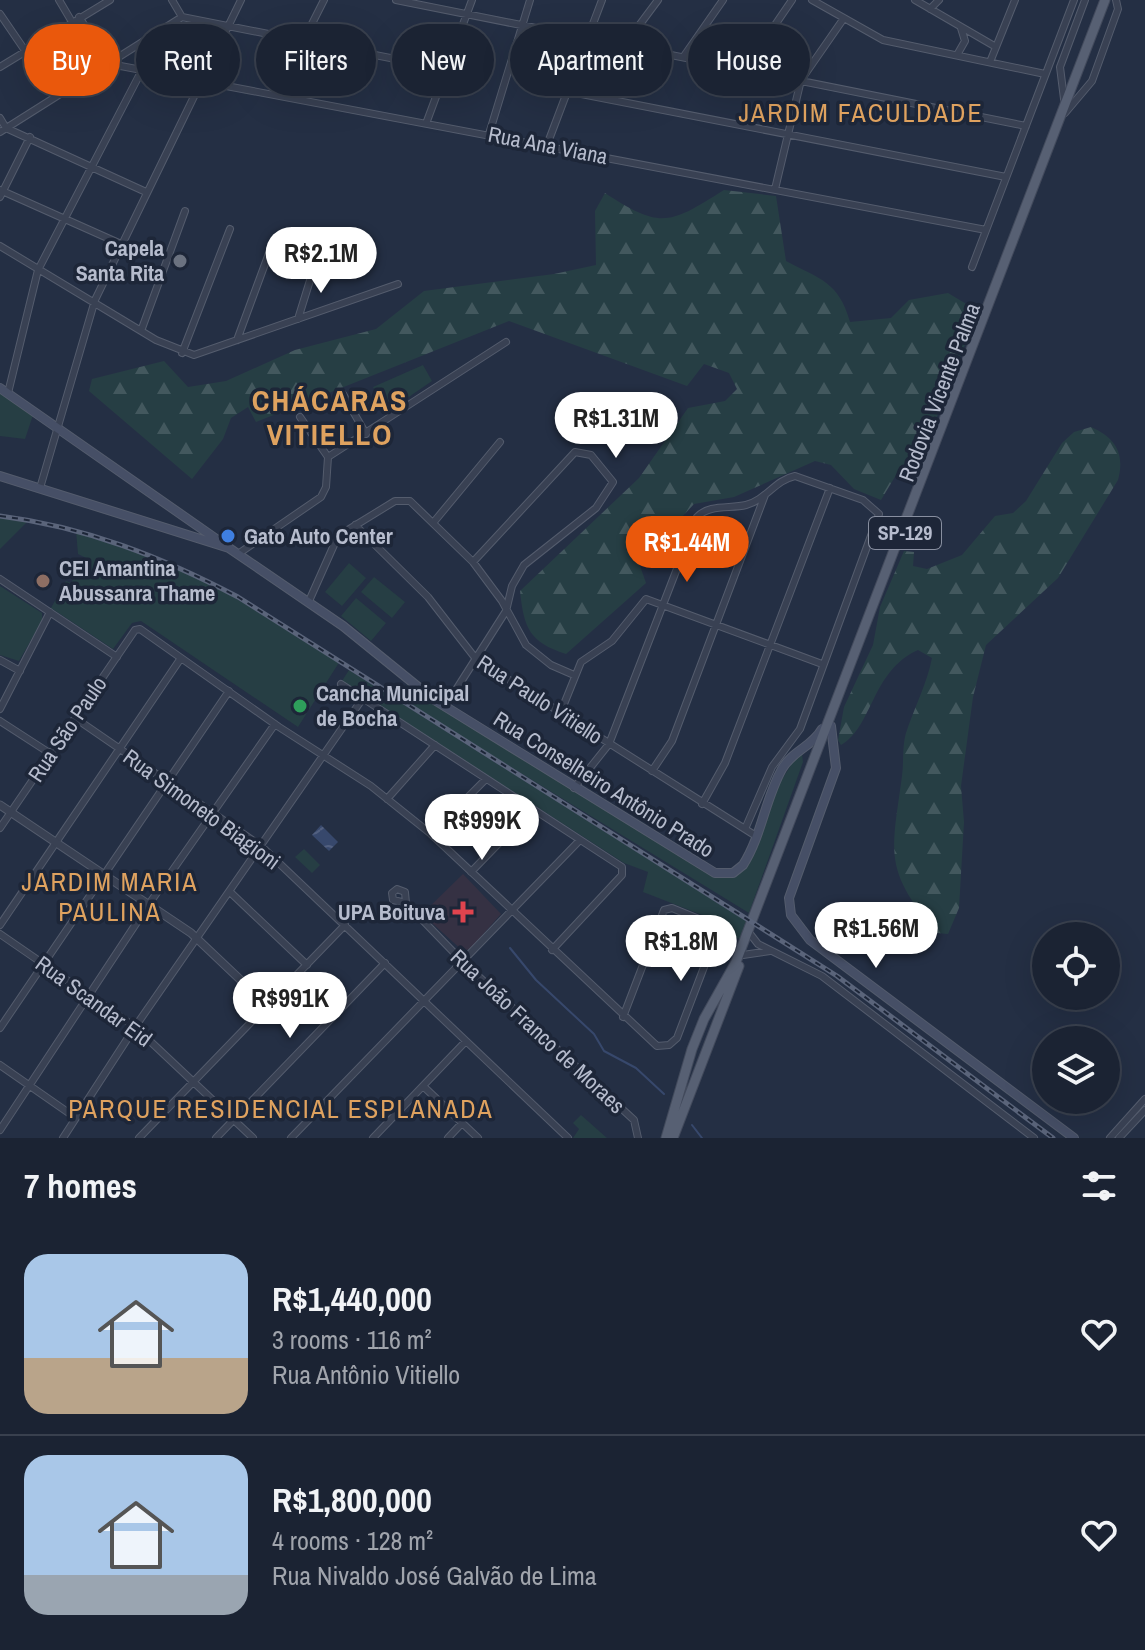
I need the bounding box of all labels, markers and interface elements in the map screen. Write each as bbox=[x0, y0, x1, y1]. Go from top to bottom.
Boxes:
chip: Buy bbox=[24, 24, 120, 96]
chip: Rent bbox=[136, 24, 240, 96]
chip: Filters bbox=[256, 24, 376, 96]
chip: New bbox=[392, 24, 494, 96]
chip: Apartment bbox=[510, 24, 672, 96]
chip: House bbox=[688, 24, 810, 96]
district label: JARDIM FACULDADE bbox=[738, 95, 984, 130]
street label: Rua Ana Viana bbox=[486, 119, 610, 171]
pin: R$2.1M bbox=[256, 227, 386, 295]
place label: Capela Santa Rita bbox=[76, 233, 164, 288]
text: R$2.1M bbox=[284, 235, 358, 270]
marker: Capela Santa Rita bbox=[171, 252, 189, 270]
street label: Rodovia Vicente Palma bbox=[891, 298, 987, 486]
district label: CHÁCARAS VITIELLO bbox=[252, 380, 408, 454]
pin: R$1.31M bbox=[542, 392, 690, 460]
text: R$1.31M bbox=[573, 400, 659, 435]
pin: R$1.44M bbox=[613, 516, 761, 584]
road number: SP-129 bbox=[869, 517, 941, 549]
place label: Gato Auto Center bbox=[244, 521, 393, 551]
text: R$1.44M bbox=[644, 524, 730, 559]
marker: Gato Auto Center bbox=[219, 527, 237, 545]
place label: CEI Amantina Abussanra Thame bbox=[59, 553, 215, 608]
marker: CEI Amantina Abussanra Thame bbox=[34, 572, 52, 590]
street label: Rua Paulo Vitiello bbox=[471, 647, 609, 751]
street label: Rua São Paulo bbox=[21, 670, 113, 788]
place label: Cancha Municipal de Bocha bbox=[316, 678, 469, 733]
marker: Cancha Municipal de Bocha bbox=[291, 697, 309, 715]
street label: Rua Conselheiro Antônio Prado bbox=[488, 704, 720, 864]
street label: Rua Simoneto Biagioni bbox=[117, 742, 287, 876]
pin: R$999K bbox=[417, 794, 547, 862]
text: R$999K bbox=[443, 802, 521, 837]
district label: JARDIM MARIA PAULINA bbox=[22, 864, 198, 929]
place label: UPA Boituva bbox=[338, 897, 445, 927]
marker: UPA Boituva bbox=[452, 901, 474, 923]
pin: R$1.56M bbox=[802, 902, 950, 970]
text: R$1.56M bbox=[833, 910, 919, 945]
pin: R$1.8M bbox=[616, 915, 746, 983]
map controls bbox=[1032, 922, 1120, 1114]
button: locate bbox=[1032, 922, 1120, 1010]
text: R$1.8M bbox=[644, 923, 718, 958]
street label: Rua João Franco de Moraes bbox=[444, 942, 632, 1120]
street label: Rua Scandar Eid bbox=[30, 948, 158, 1054]
pin: R$991K bbox=[225, 972, 355, 1040]
text: R$991K bbox=[251, 980, 329, 1015]
button: layers bbox=[1032, 1026, 1120, 1114]
district label: PARQUE RESIDENCIAL ESPLANADA bbox=[68, 1091, 494, 1126]
text: 7 homes bbox=[24, 1163, 137, 1209]
icon: filters bbox=[1077, 1164, 1121, 1208]
text: R$1,440,000 bbox=[272, 1276, 432, 1322]
icon: home bbox=[88, 1286, 184, 1382]
icon: heart bbox=[1077, 1312, 1121, 1356]
text: 3 rooms · 116 m² bbox=[272, 1322, 432, 1357]
text: Rua Antônio Vitiello bbox=[272, 1357, 460, 1392]
text: R$1,800,000 bbox=[272, 1477, 432, 1523]
icon: home bbox=[88, 1487, 184, 1583]
icon: heart bbox=[1077, 1513, 1121, 1557]
text: 4 rooms · 128 m² bbox=[272, 1523, 433, 1558]
text: Rua Nivaldo José Galvão de Lima bbox=[272, 1558, 597, 1593]

